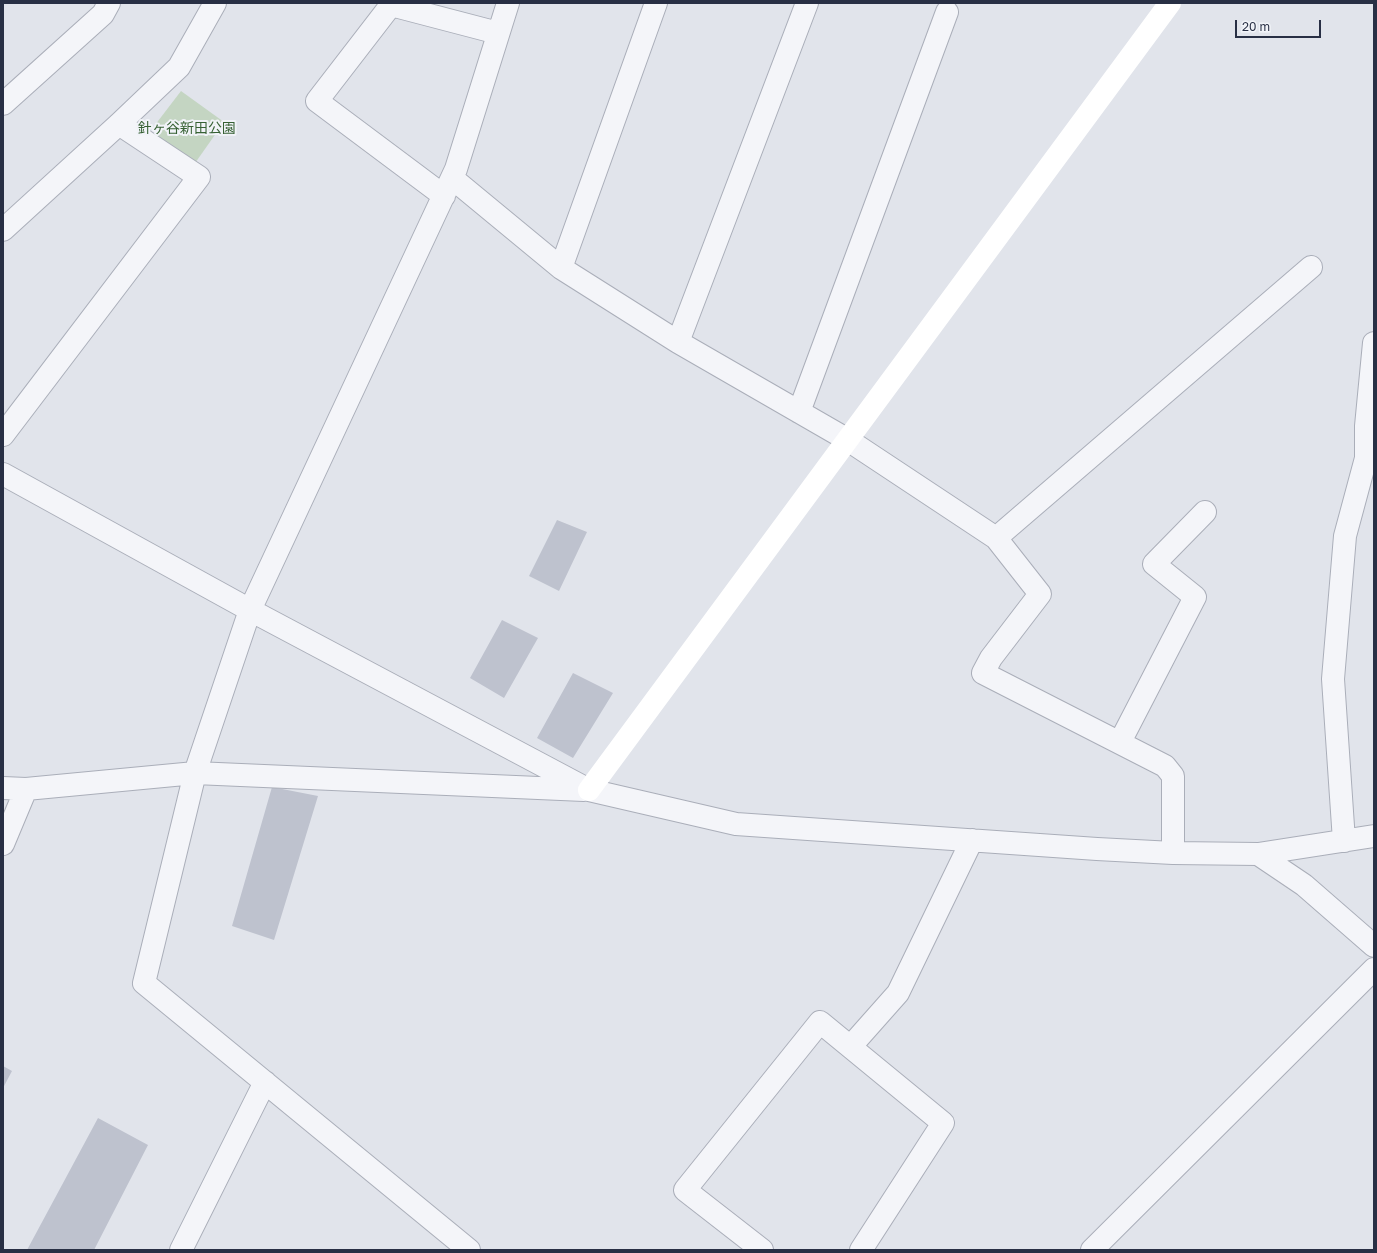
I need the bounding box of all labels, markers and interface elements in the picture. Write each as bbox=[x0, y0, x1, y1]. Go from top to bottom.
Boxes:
scale bar bbox=[1237, 12, 1323, 38]
text: 20 m bbox=[1242, 19, 1270, 34]
park label: 針ヶ谷新田公園 bbox=[138, 121, 236, 137]

